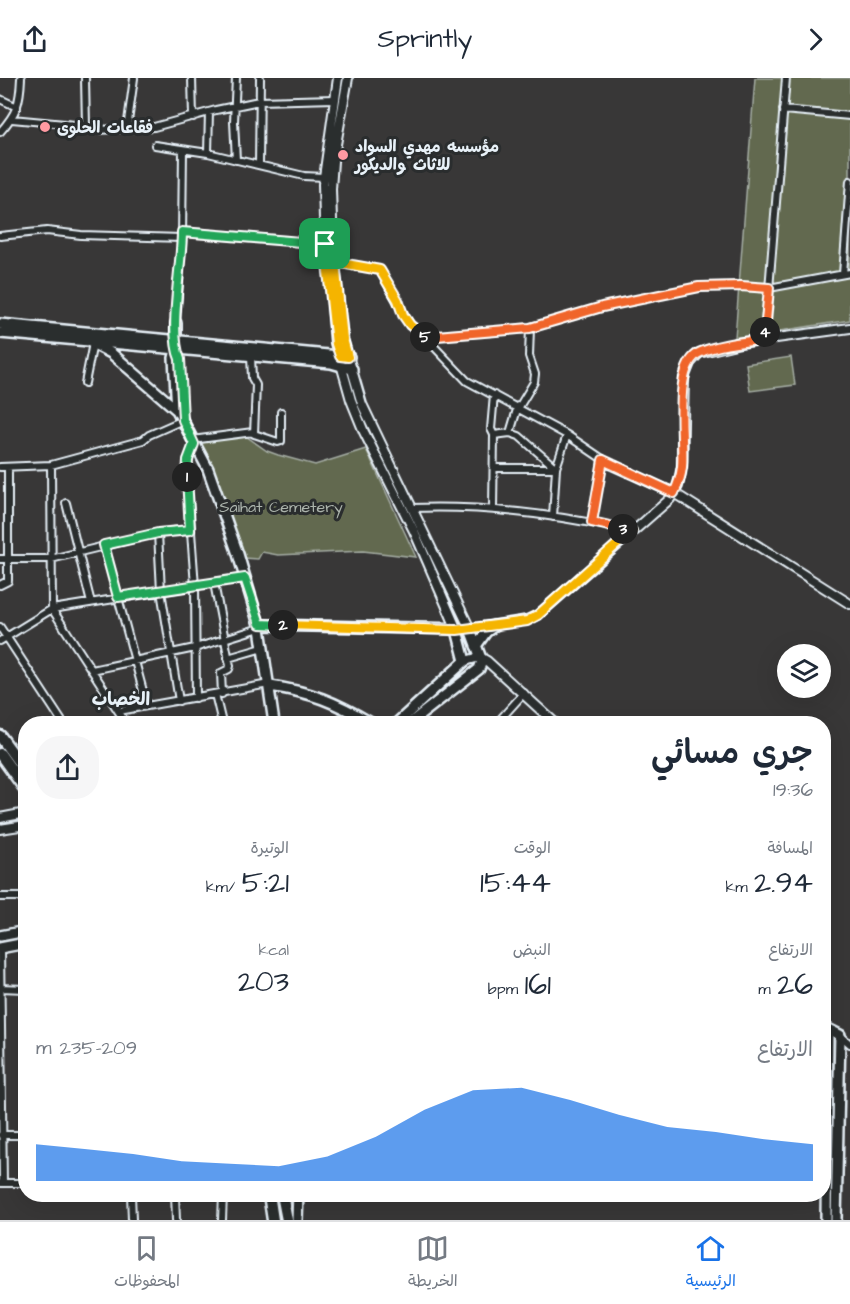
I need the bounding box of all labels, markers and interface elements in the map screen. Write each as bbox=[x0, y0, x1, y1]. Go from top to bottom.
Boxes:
text: Sprintly bbox=[378, 20, 472, 58]
icon: share bbox=[18, 23, 51, 56]
icon: forward bbox=[799, 23, 832, 56]
place label: فقاعات الحلوى bbox=[57, 117, 153, 139]
marker: فقاعات الحلوى bbox=[38, 120, 52, 134]
place label: مؤسسه مهدي السواد للاثاث والديكور bbox=[353, 136, 499, 176]
marker: مؤسسه مهدي السواد للاثاث والديكور bbox=[336, 148, 350, 162]
pin bbox=[299, 218, 350, 269]
icon: arrive bbox=[308, 227, 341, 260]
pin: 4 bbox=[750, 317, 780, 347]
text: 4 bbox=[760, 321, 770, 343]
pin: 5 bbox=[410, 322, 440, 352]
text: 5 bbox=[419, 326, 431, 348]
pin: 1 bbox=[172, 462, 202, 492]
text: 1 bbox=[186, 466, 188, 488]
park label: Saihat Cemetery bbox=[219, 496, 343, 519]
pin: 3 bbox=[608, 514, 638, 544]
text: 3 bbox=[619, 518, 627, 540]
pin: 2 bbox=[268, 610, 298, 640]
text: 2 bbox=[278, 614, 288, 636]
map controls bbox=[777, 644, 831, 698]
button: layers bbox=[777, 644, 831, 698]
district label: الخصاب bbox=[92, 687, 150, 712]
text: جري مسائي bbox=[651, 730, 813, 776]
button: share bbox=[36, 736, 99, 799]
text: 19:36 bbox=[773, 776, 813, 804]
text: الوتيرة bbox=[250, 837, 289, 859]
text: الوقت bbox=[514, 837, 551, 859]
text: المسافة bbox=[767, 837, 813, 859]
text: 5:21 bbox=[242, 862, 289, 904]
text: 15:44 bbox=[480, 862, 551, 904]
text: 2.94 bbox=[754, 862, 813, 904]
text: /km bbox=[206, 876, 242, 898]
text: km bbox=[725, 876, 754, 898]
text: kcal bbox=[258, 939, 289, 961]
text: النبض bbox=[513, 939, 551, 961]
text: الارتفاع bbox=[768, 939, 813, 961]
text: 203 bbox=[238, 961, 289, 1003]
text: 161 bbox=[525, 964, 551, 1006]
text: 26 bbox=[777, 964, 813, 1006]
text: bpm bbox=[488, 978, 525, 1000]
text: m bbox=[758, 978, 777, 1000]
text: 209–235 m bbox=[36, 1034, 137, 1062]
text: الارتفاع bbox=[757, 1036, 813, 1064]
tab: المحفوظات bbox=[114, 1232, 180, 1295]
tab: الخريطة bbox=[408, 1232, 458, 1295]
tab: الرئيسية bbox=[686, 1232, 736, 1295]

